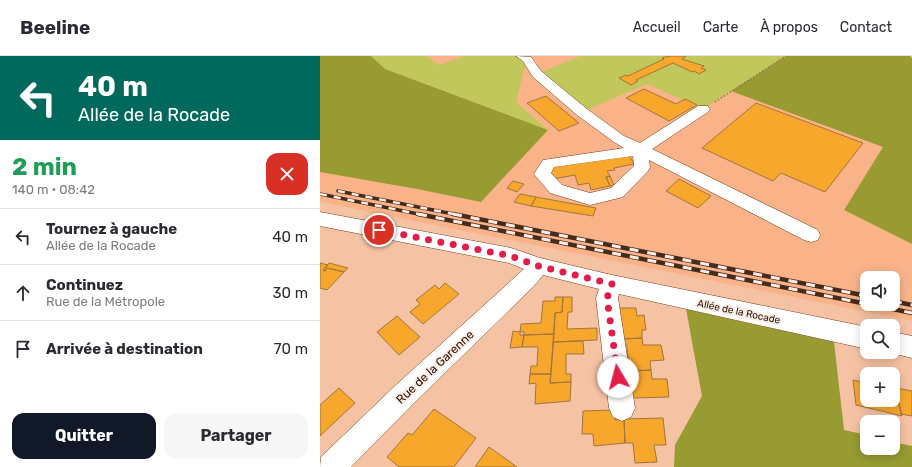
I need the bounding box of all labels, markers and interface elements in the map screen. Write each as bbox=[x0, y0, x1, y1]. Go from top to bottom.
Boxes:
text: Beeline bbox=[20, 16, 90, 39]
text: Accueil bbox=[633, 19, 681, 36]
text: Carte bbox=[703, 19, 738, 36]
text: À propos bbox=[760, 19, 818, 36]
text: Contact bbox=[840, 19, 892, 36]
text: 40 m bbox=[78, 70, 148, 103]
icon: left bbox=[12, 72, 64, 124]
text: Allée de la Rocade bbox=[78, 104, 230, 126]
text: 2 min bbox=[12, 153, 77, 181]
button: close bbox=[266, 153, 308, 195]
text: 140 m · 08:42 bbox=[12, 182, 95, 197]
pin bbox=[362, 213, 396, 247]
icon: arrive bbox=[368, 219, 390, 241]
text: Tournez à gauche bbox=[46, 220, 177, 238]
icon: left bbox=[12, 226, 34, 248]
text: 40 m bbox=[272, 228, 308, 246]
text: Allée de la Rocade bbox=[46, 238, 156, 253]
map controls bbox=[860, 271, 900, 455]
button: sound bbox=[860, 271, 900, 311]
text: Continuez bbox=[46, 276, 123, 294]
icon: ahead bbox=[12, 282, 34, 304]
text: 30 m bbox=[272, 284, 308, 302]
text: Rue de la Métropole bbox=[46, 294, 165, 309]
street label: Allée de la Rocade bbox=[696, 297, 782, 327]
button: search bbox=[860, 319, 900, 359]
street label: Rue de la Garenne bbox=[393, 327, 477, 407]
icon: arrive bbox=[12, 338, 34, 360]
text: Arrivée à destination bbox=[46, 340, 203, 358]
text: 70 m bbox=[274, 340, 308, 358]
position arrow bbox=[597, 356, 639, 398]
button: + bbox=[860, 367, 900, 407]
button: Quitter bbox=[12, 413, 156, 459]
button: Partager bbox=[164, 413, 308, 459]
button: − bbox=[860, 415, 900, 455]

